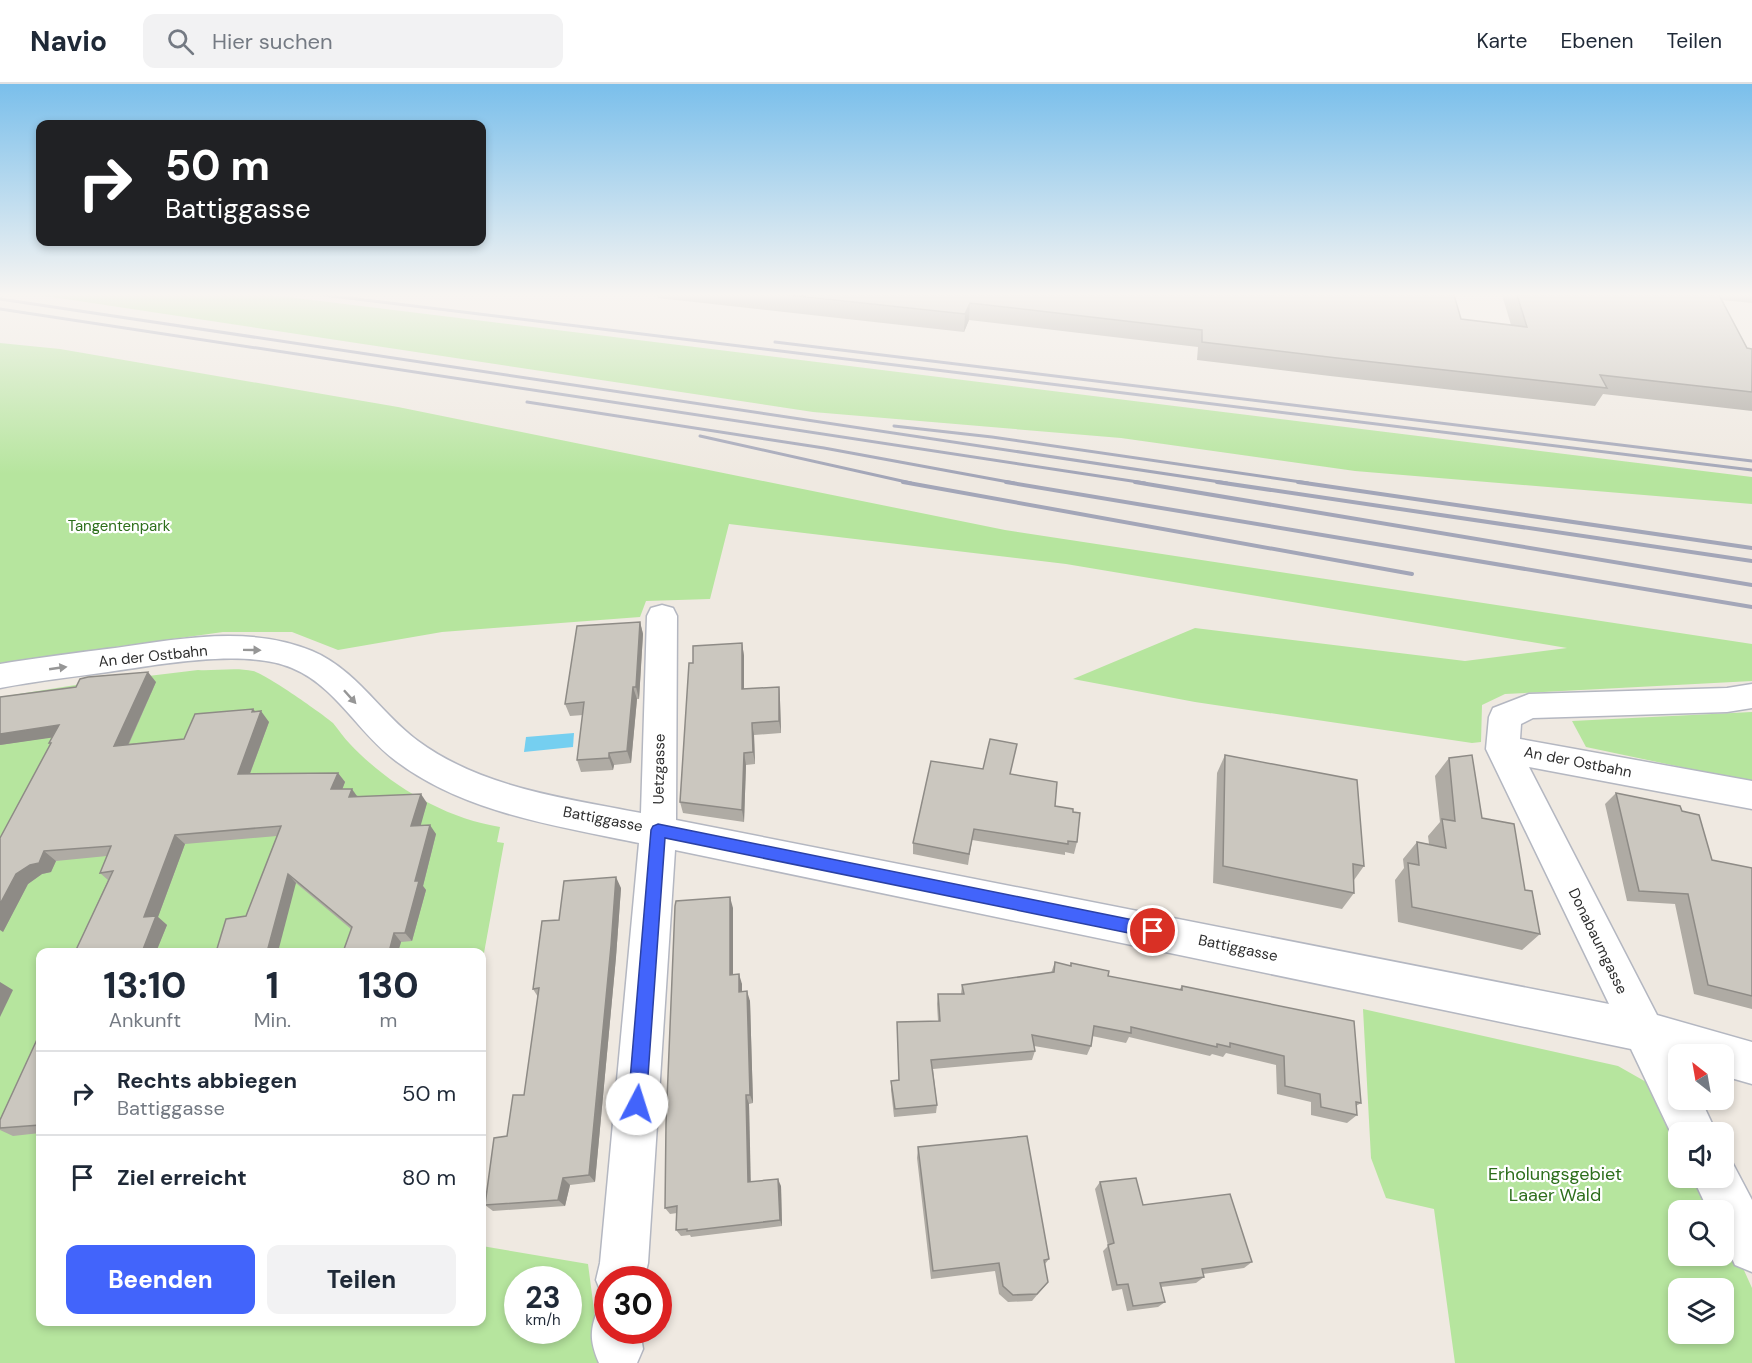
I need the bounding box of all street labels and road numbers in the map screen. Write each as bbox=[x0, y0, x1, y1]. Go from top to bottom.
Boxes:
street label: An der Ostbahn bbox=[97, 640, 209, 672]
street label: Uetzgasse bbox=[648, 733, 670, 805]
street label: An der Ostbahn bbox=[1522, 742, 1634, 782]
street label: Battiggasse bbox=[561, 801, 645, 837]
street label: Donabaumgasse bbox=[1564, 885, 1632, 997]
street label: Battiggasse bbox=[1196, 930, 1280, 966]

